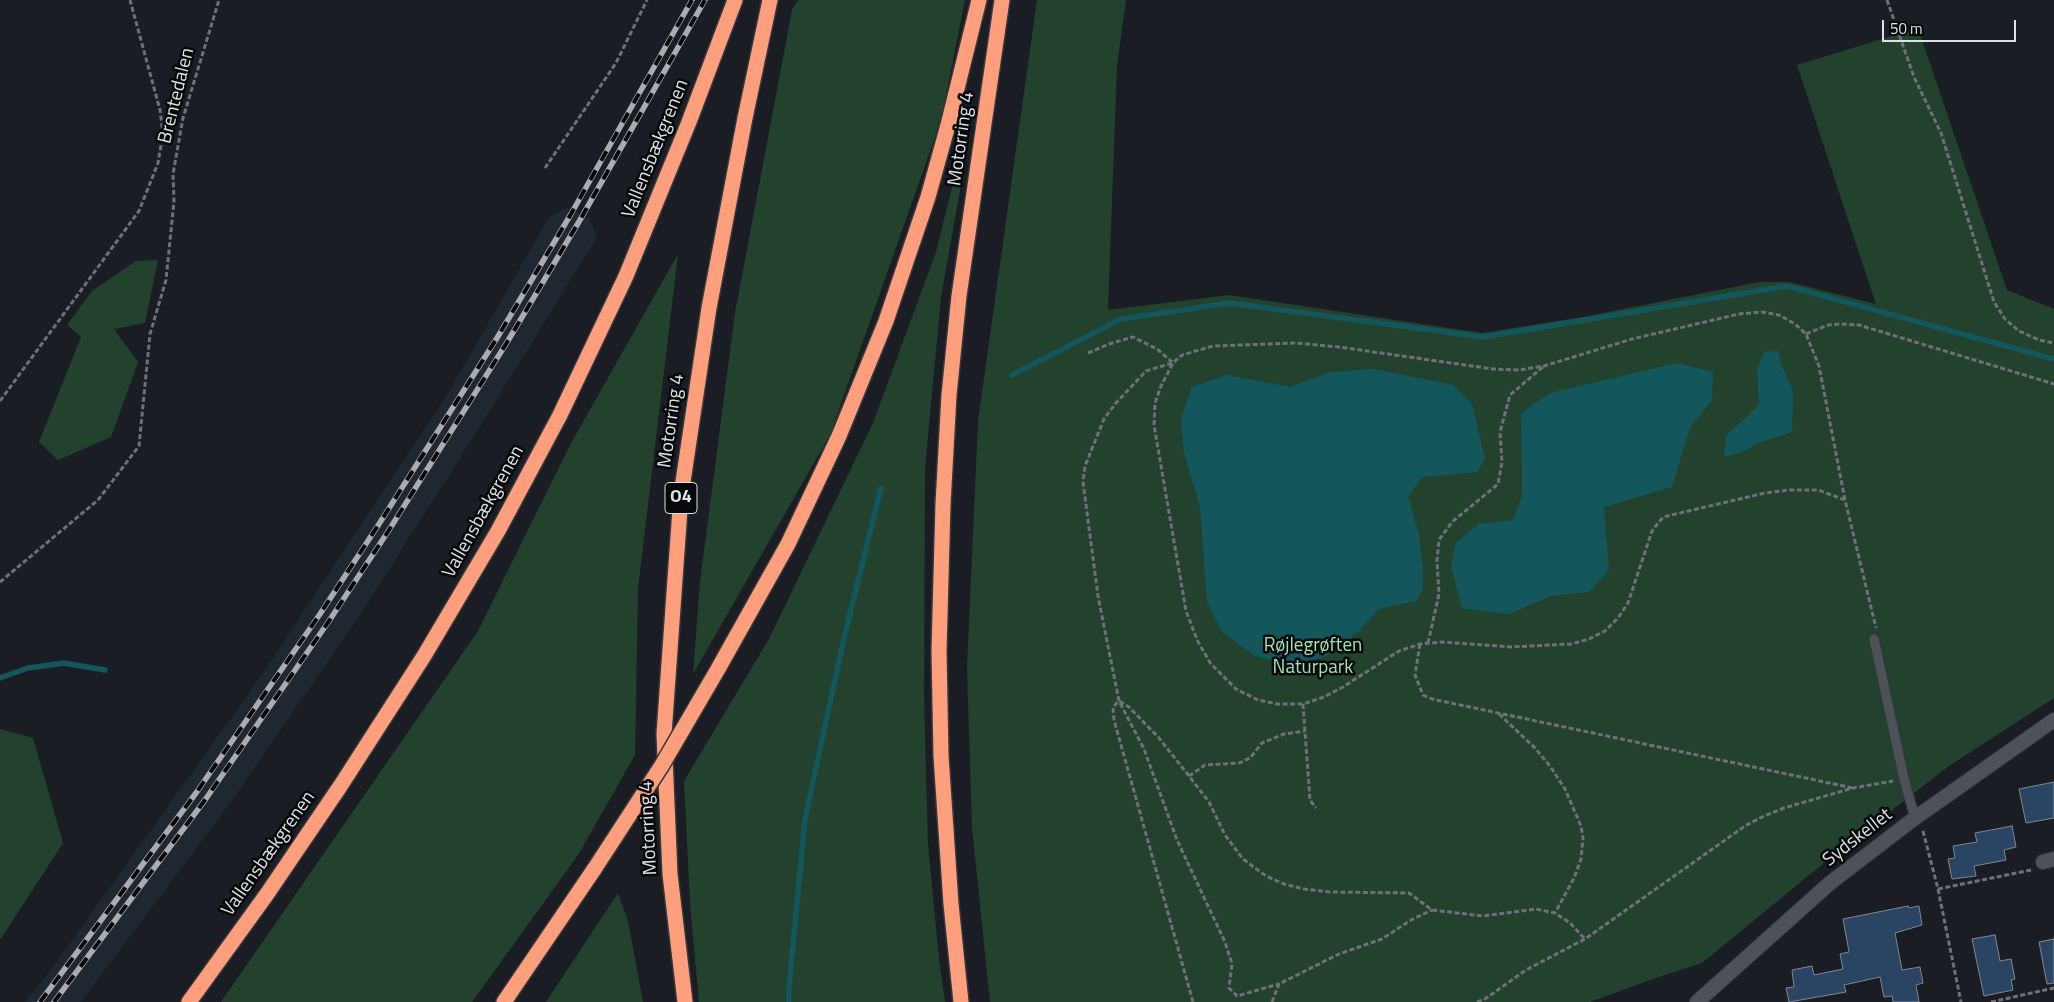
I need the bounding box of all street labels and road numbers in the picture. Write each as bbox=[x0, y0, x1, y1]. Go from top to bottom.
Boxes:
street label: Brentedalen bbox=[154, 46, 200, 146]
street label: Vallensbækgrenen bbox=[618, 76, 694, 222]
street label: Motorring 4 bbox=[944, 91, 980, 187]
street label: Motorring 4 bbox=[654, 373, 690, 469]
street label: Vallensbækgrenen bbox=[438, 442, 530, 582]
road number: O4 bbox=[665, 482, 697, 514]
street label: Motorring 4 bbox=[635, 780, 663, 876]
street label: Vallensbækgrenen bbox=[217, 787, 321, 921]
street label: Sydskellet bbox=[1819, 804, 1897, 872]

